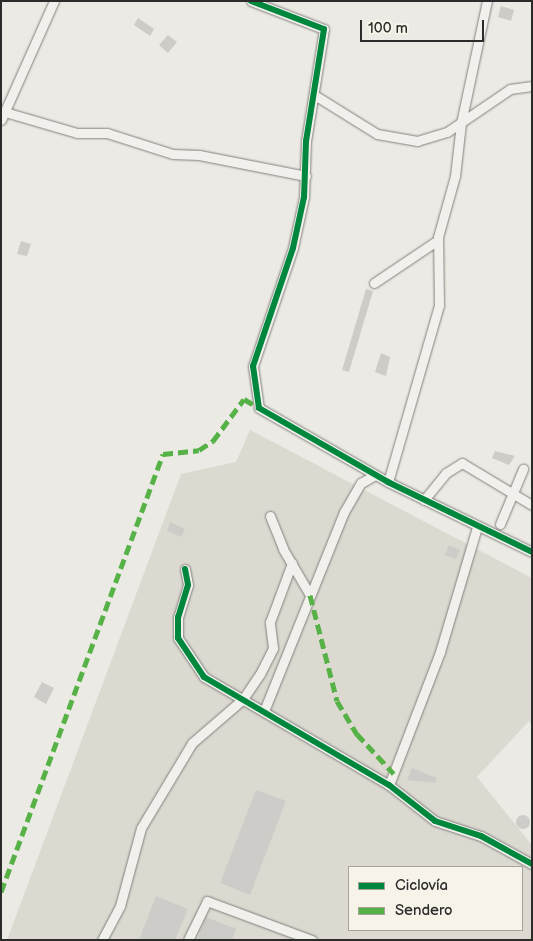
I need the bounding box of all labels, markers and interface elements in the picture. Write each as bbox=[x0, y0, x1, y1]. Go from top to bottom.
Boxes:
scale bar bbox=[363, 10, 487, 42]
text: 100 m bbox=[368, 19, 408, 38]
legend bbox=[348, 866, 523, 931]
text: Ciclovía bbox=[395, 876, 448, 895]
text: Sendero bbox=[395, 901, 453, 920]

